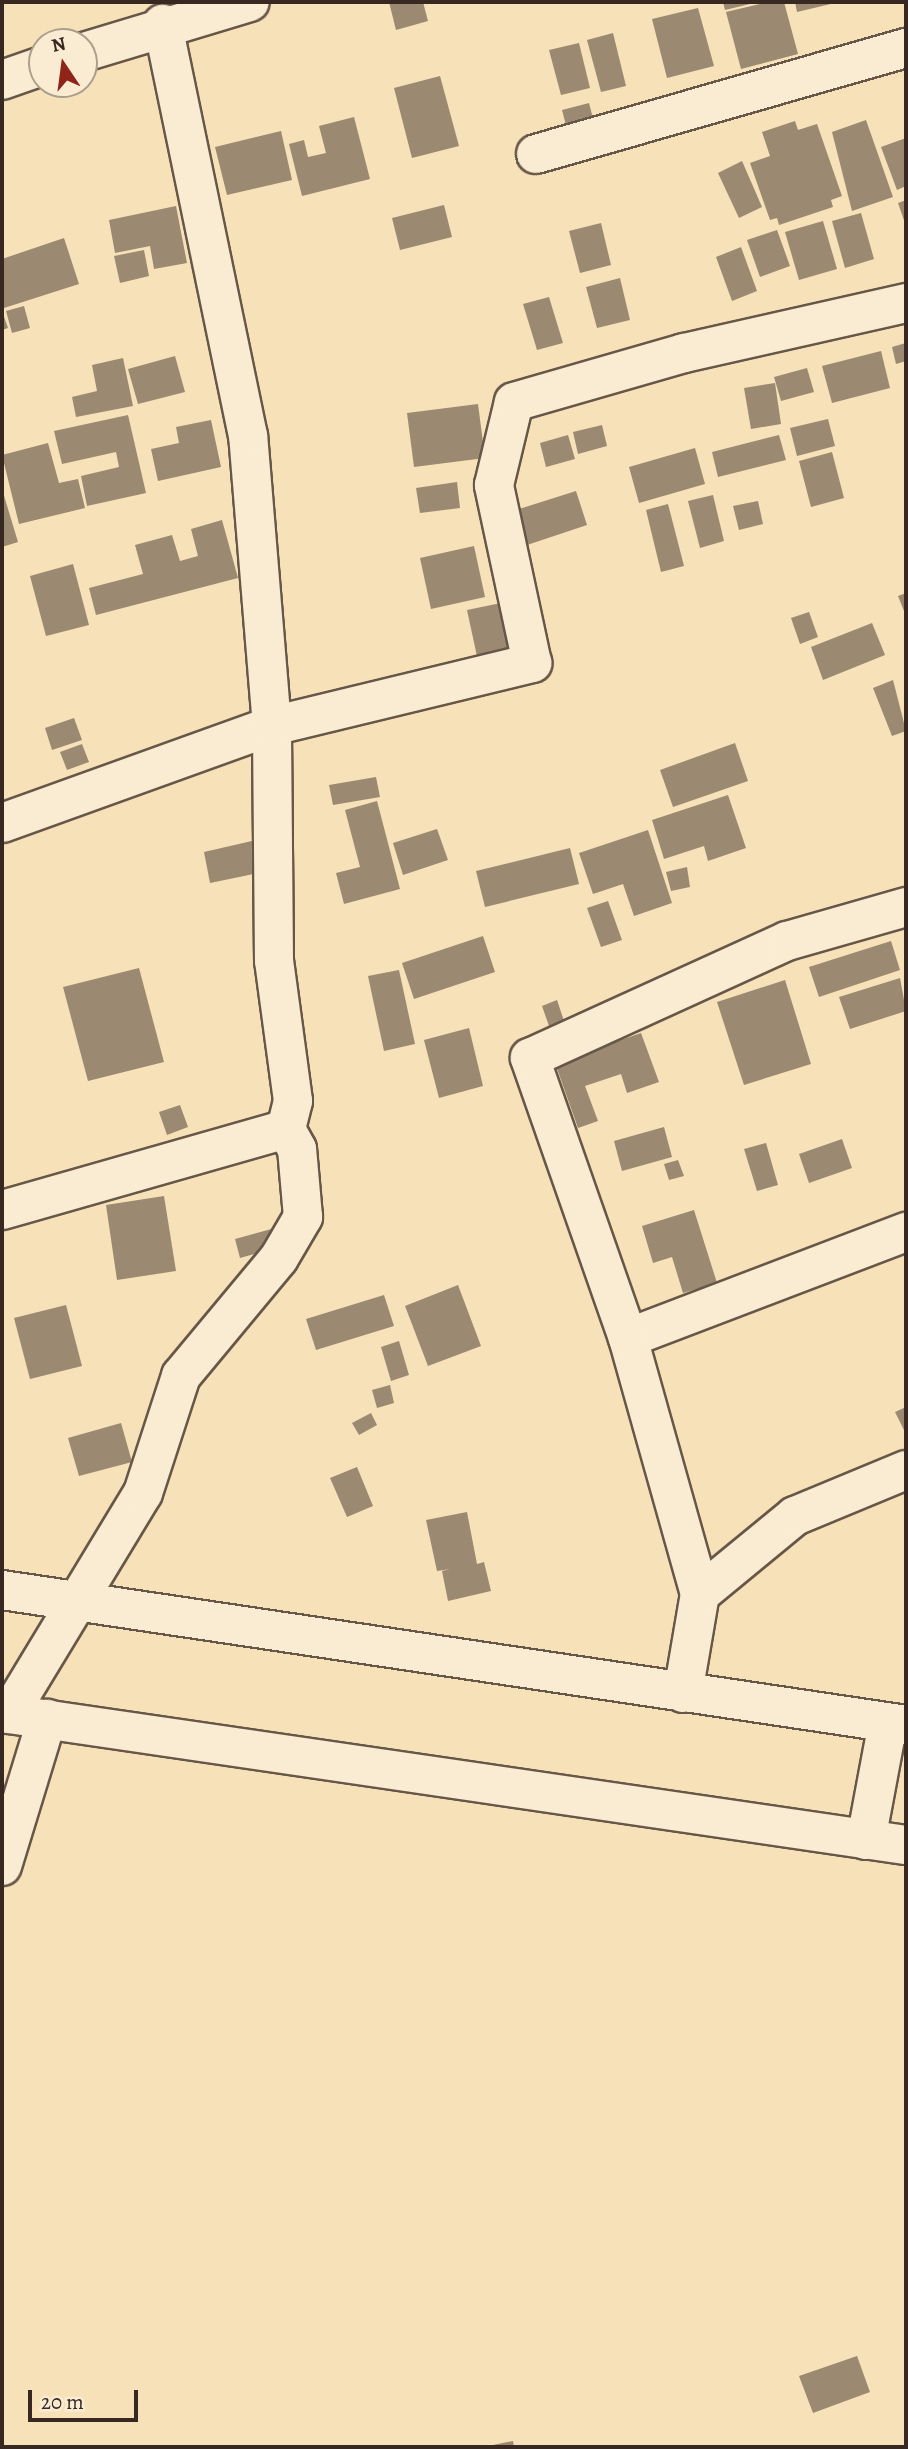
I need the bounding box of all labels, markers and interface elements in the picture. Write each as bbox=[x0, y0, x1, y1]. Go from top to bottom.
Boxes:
north arrow bbox=[28, 28, 98, 98]
text: N bbox=[49, 30, 68, 59]
scale bar bbox=[32, 2376, 142, 2420]
text: 20 m bbox=[41, 2388, 84, 2416]

